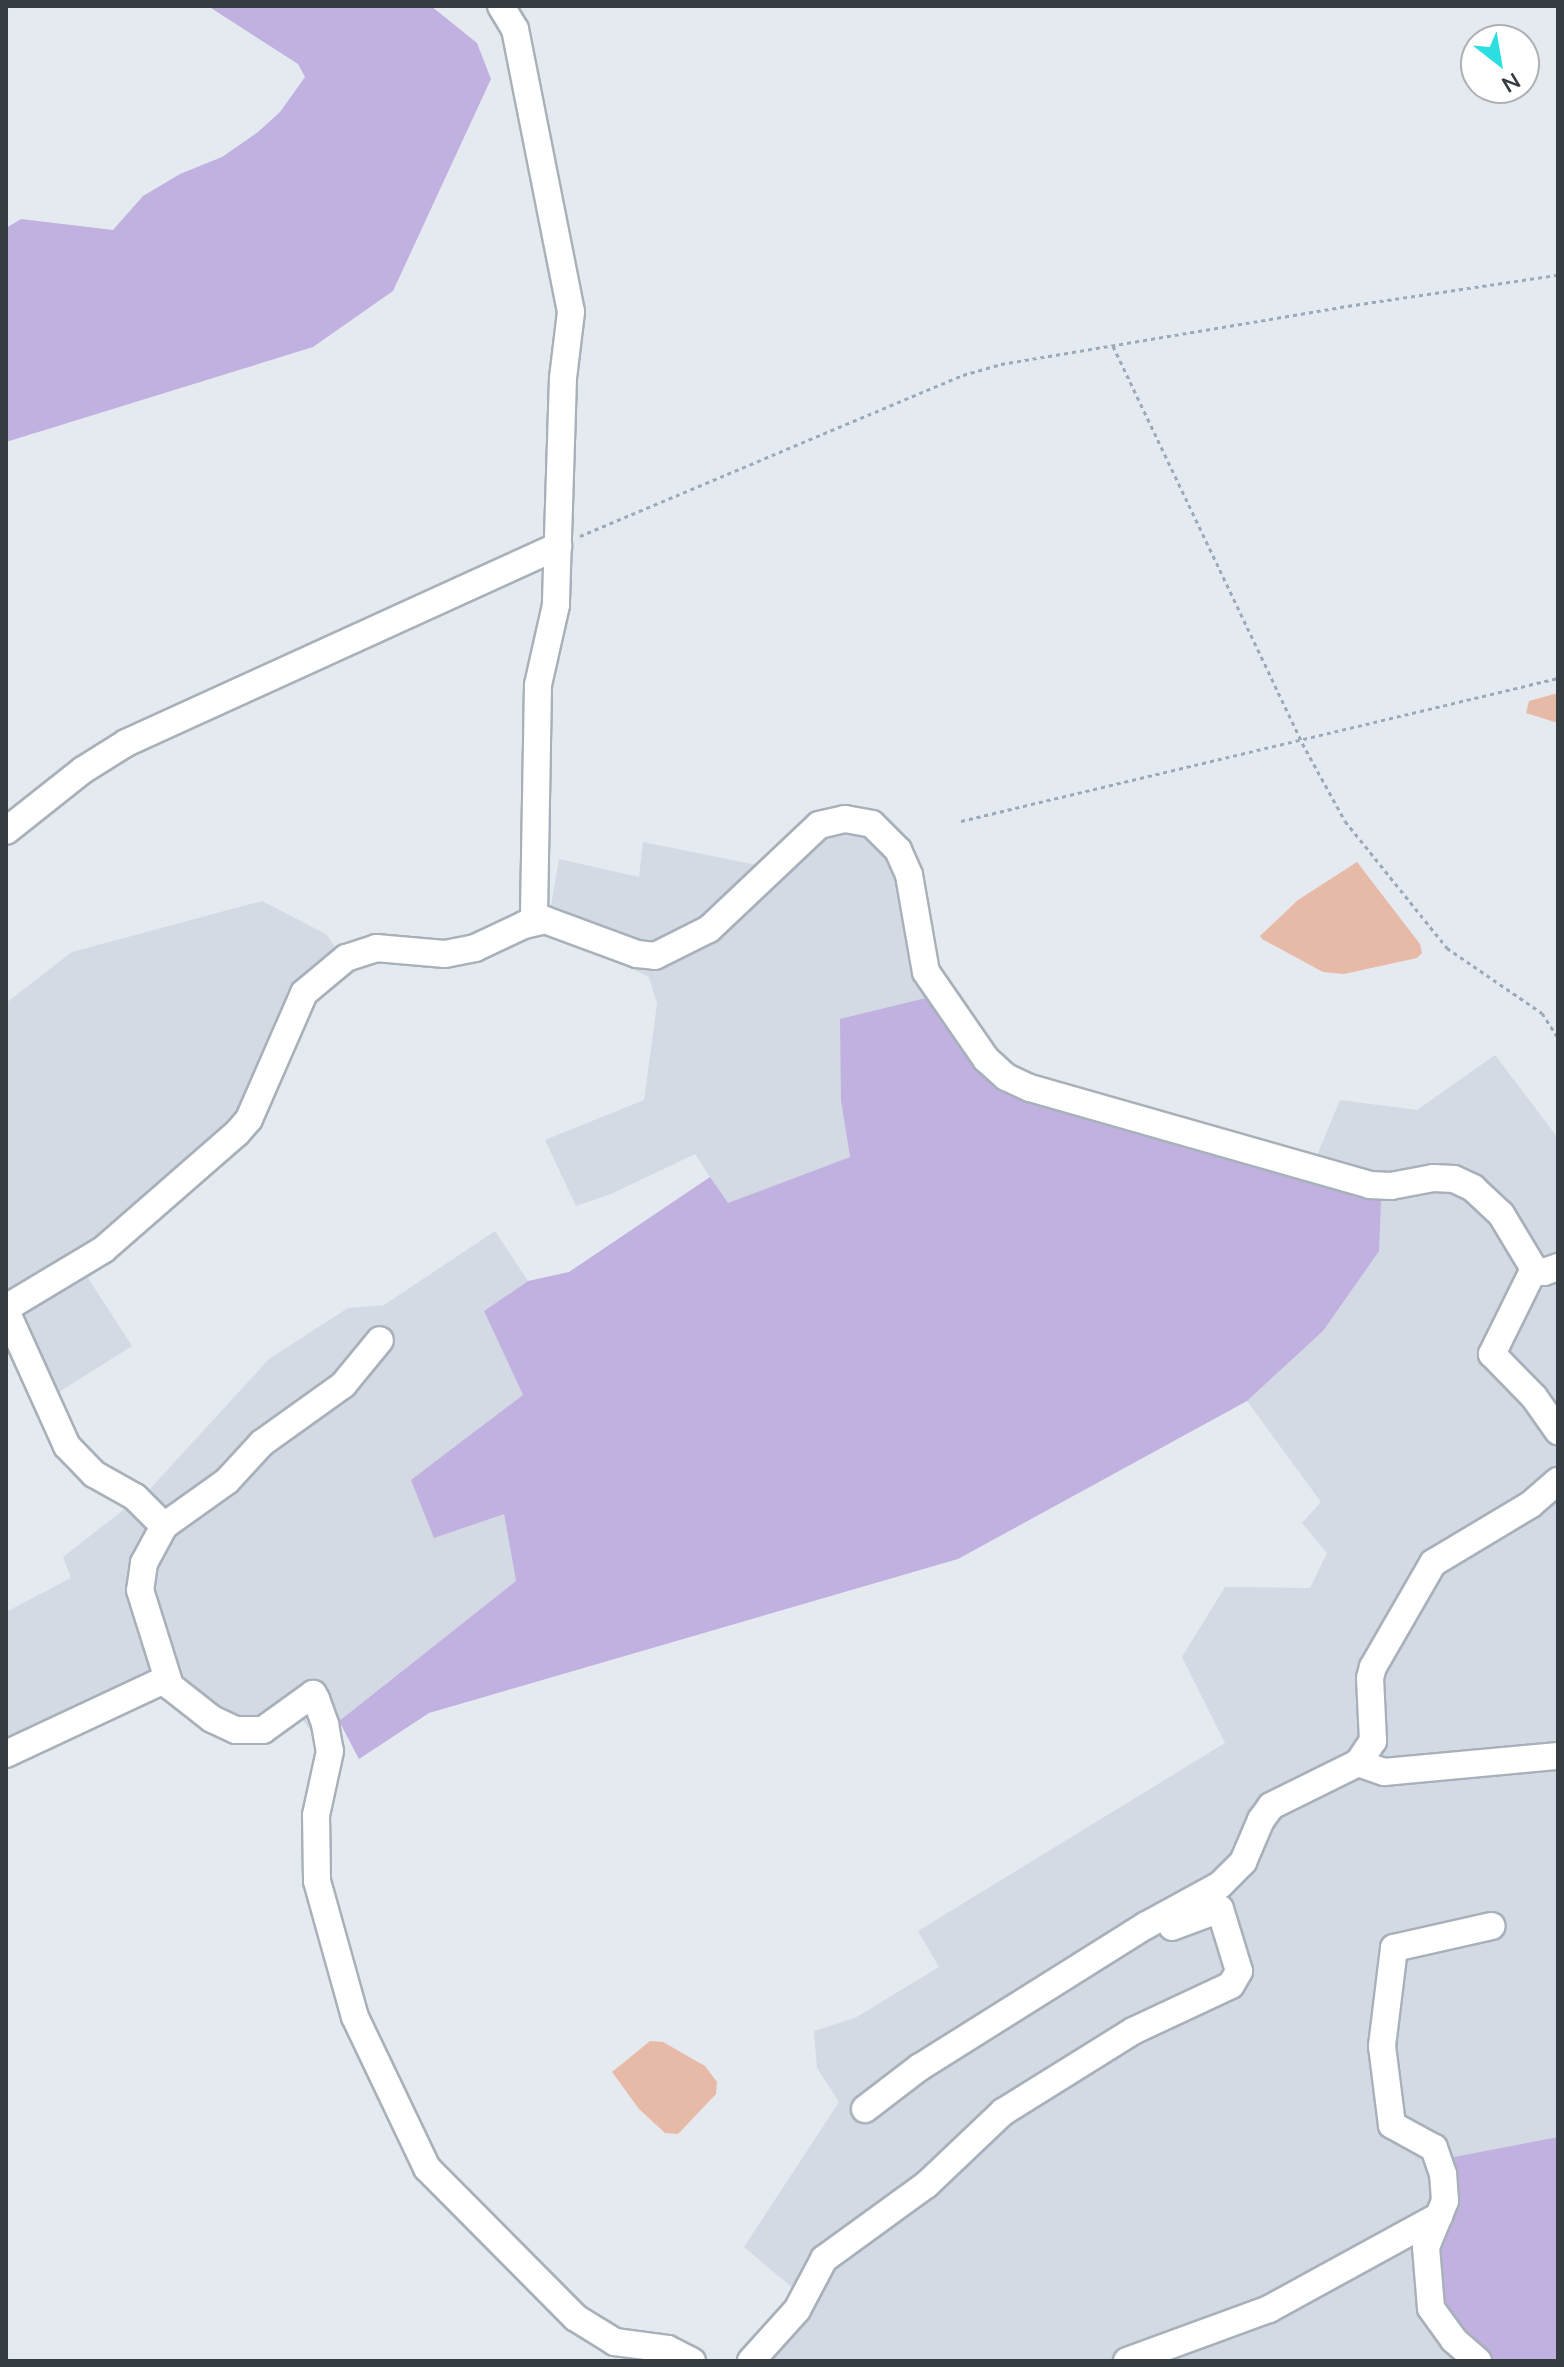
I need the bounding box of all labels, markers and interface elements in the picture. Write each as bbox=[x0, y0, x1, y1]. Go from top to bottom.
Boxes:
north arrow bbox=[1460, 24, 1540, 104]
text: N bbox=[1497, 67, 1526, 99]

